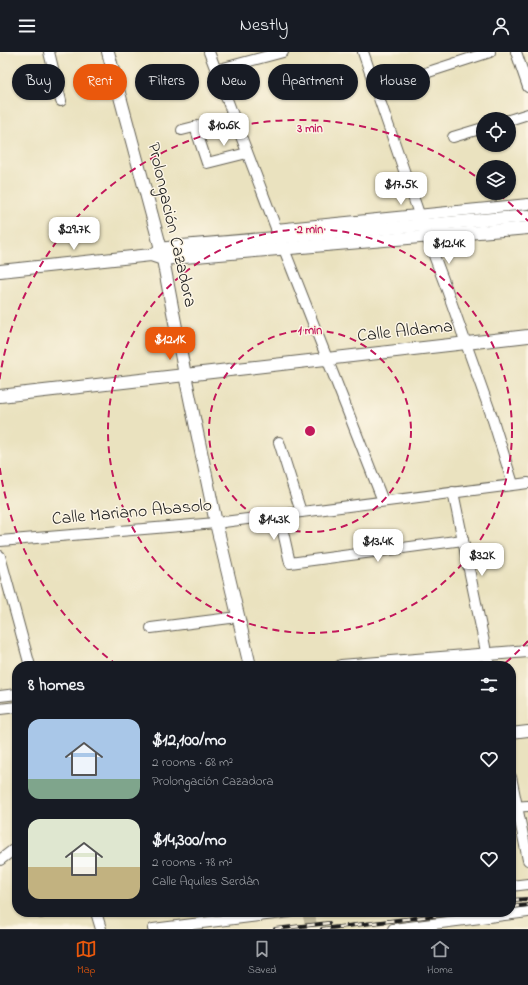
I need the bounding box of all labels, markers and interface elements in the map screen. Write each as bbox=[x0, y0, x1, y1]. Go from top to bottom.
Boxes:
text: Nestly bbox=[240, 13, 288, 39]
icon: menu bbox=[16, 15, 38, 37]
icon: person bbox=[490, 15, 512, 37]
chip: Buy bbox=[12, 64, 65, 100]
chip: Rent bbox=[73, 64, 127, 100]
chip: Filters bbox=[135, 64, 199, 100]
chip: New bbox=[207, 64, 260, 100]
chip: Apartment bbox=[268, 64, 358, 100]
chip: House bbox=[366, 64, 430, 100]
map controls bbox=[476, 112, 516, 200]
button: locate bbox=[476, 112, 516, 152]
pin: $10.6K bbox=[191, 113, 257, 147]
text: $10.6K bbox=[208, 116, 240, 135]
text: 3 min bbox=[296, 120, 323, 138]
street label: Prolongación Cazadora bbox=[138, 140, 203, 310]
button: layers bbox=[476, 160, 516, 200]
pin: $17.5K bbox=[368, 172, 434, 206]
text: $17.5K bbox=[384, 175, 418, 194]
pin: $29.7K bbox=[41, 217, 107, 251]
text: $29.7K bbox=[58, 220, 90, 239]
text: 2 min bbox=[296, 221, 323, 239]
pin: $12.4K bbox=[416, 231, 482, 265]
text: $12.4K bbox=[433, 234, 465, 253]
street label: Calle Aldama bbox=[356, 314, 454, 350]
text: 1 min bbox=[298, 322, 322, 340]
pin: $12.1K bbox=[137, 327, 203, 361]
text: $12.1K bbox=[154, 330, 186, 349]
centre of rings bbox=[303, 424, 317, 438]
street label: Calle Mariano Abasolo bbox=[51, 493, 213, 533]
pin: $14.3K bbox=[241, 507, 307, 541]
text: $14.3K bbox=[258, 510, 290, 529]
pin: $13.4K bbox=[345, 529, 411, 563]
text: $13.4K bbox=[362, 532, 394, 551]
pin: $32K bbox=[458, 543, 506, 577]
text: $32K bbox=[469, 546, 495, 565]
text: 8 homes bbox=[28, 673, 85, 698]
icon: filters bbox=[478, 674, 500, 696]
text: $12,100/mo bbox=[152, 728, 226, 753]
icon: home bbox=[60, 735, 108, 783]
icon: heart bbox=[478, 748, 500, 770]
text: 2 rooms · 68 m² bbox=[152, 753, 233, 772]
text: Prolongación Cazadora bbox=[152, 772, 274, 791]
text: $14,300/mo bbox=[152, 828, 227, 853]
icon: home bbox=[60, 835, 108, 883]
icon: heart bbox=[478, 848, 500, 870]
text: 2 rooms · 78 m² bbox=[152, 853, 233, 872]
text: Calle Aquiles Serdán bbox=[152, 872, 259, 891]
tab: Map bbox=[75, 938, 97, 978]
tab: Saved bbox=[248, 938, 277, 978]
tab: Home bbox=[427, 938, 453, 978]

